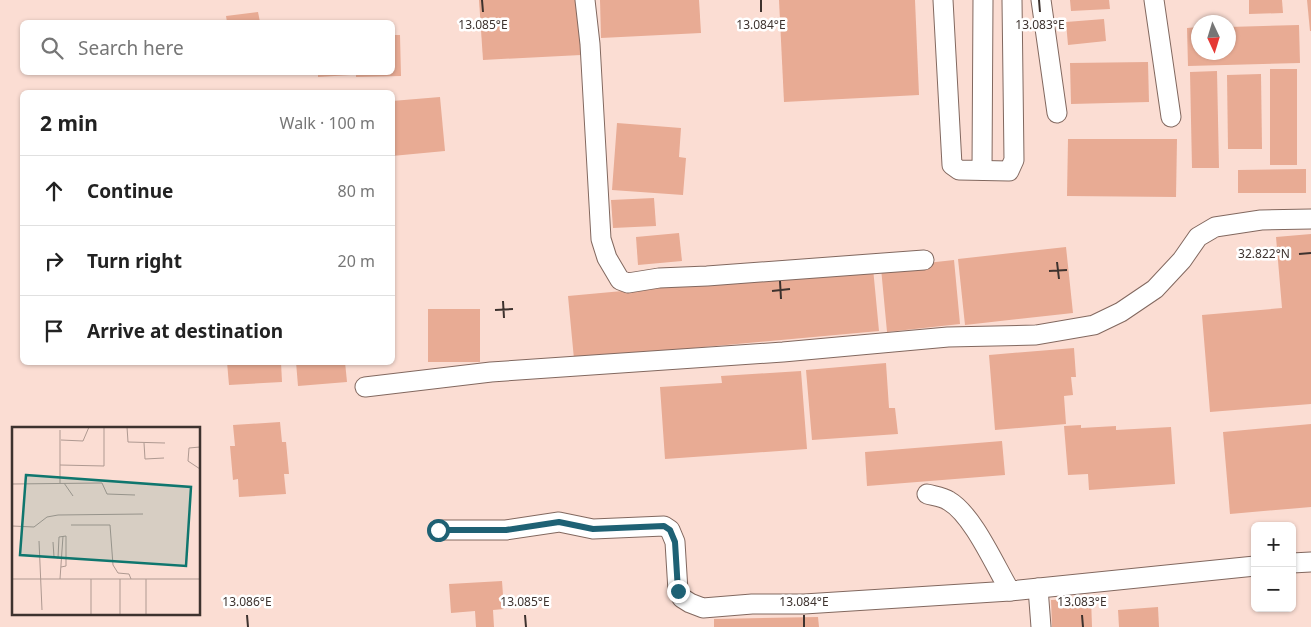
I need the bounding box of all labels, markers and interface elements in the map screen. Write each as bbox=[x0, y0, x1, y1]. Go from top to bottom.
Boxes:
north arrow bbox=[1191, 15, 1236, 60]
text: 13.085°E bbox=[458, 16, 508, 33]
text: 13.084°E bbox=[736, 16, 786, 33]
text: 13.083°E bbox=[1015, 16, 1065, 33]
search box bbox=[20, 20, 395, 75]
icon: search bbox=[38, 34, 66, 62]
text: Search here bbox=[78, 35, 184, 61]
text: 2 min bbox=[40, 109, 98, 137]
text: Walk · 100 m bbox=[280, 112, 375, 134]
icon: ahead bbox=[40, 177, 68, 205]
text: Continue bbox=[87, 178, 173, 204]
text: 80 m bbox=[338, 180, 375, 202]
text: 32.822°N bbox=[1238, 245, 1290, 262]
icon: right bbox=[40, 247, 68, 275]
text: Turn right bbox=[87, 248, 182, 274]
text: 20 m bbox=[338, 250, 375, 272]
icon: arrive bbox=[40, 317, 68, 345]
text: Arrive at destination bbox=[87, 318, 283, 344]
inset map bbox=[12, 427, 200, 614]
route start bbox=[427, 519, 450, 542]
map controls bbox=[1251, 522, 1296, 612]
button: + bbox=[1251, 522, 1296, 567]
button: − bbox=[1251, 567, 1296, 612]
route end bbox=[667, 580, 690, 603]
text: 13.086°E bbox=[222, 593, 272, 610]
text: 13.085°E bbox=[500, 593, 550, 610]
text: 13.084°E bbox=[779, 593, 829, 610]
text: 13.083°E bbox=[1057, 593, 1107, 610]

